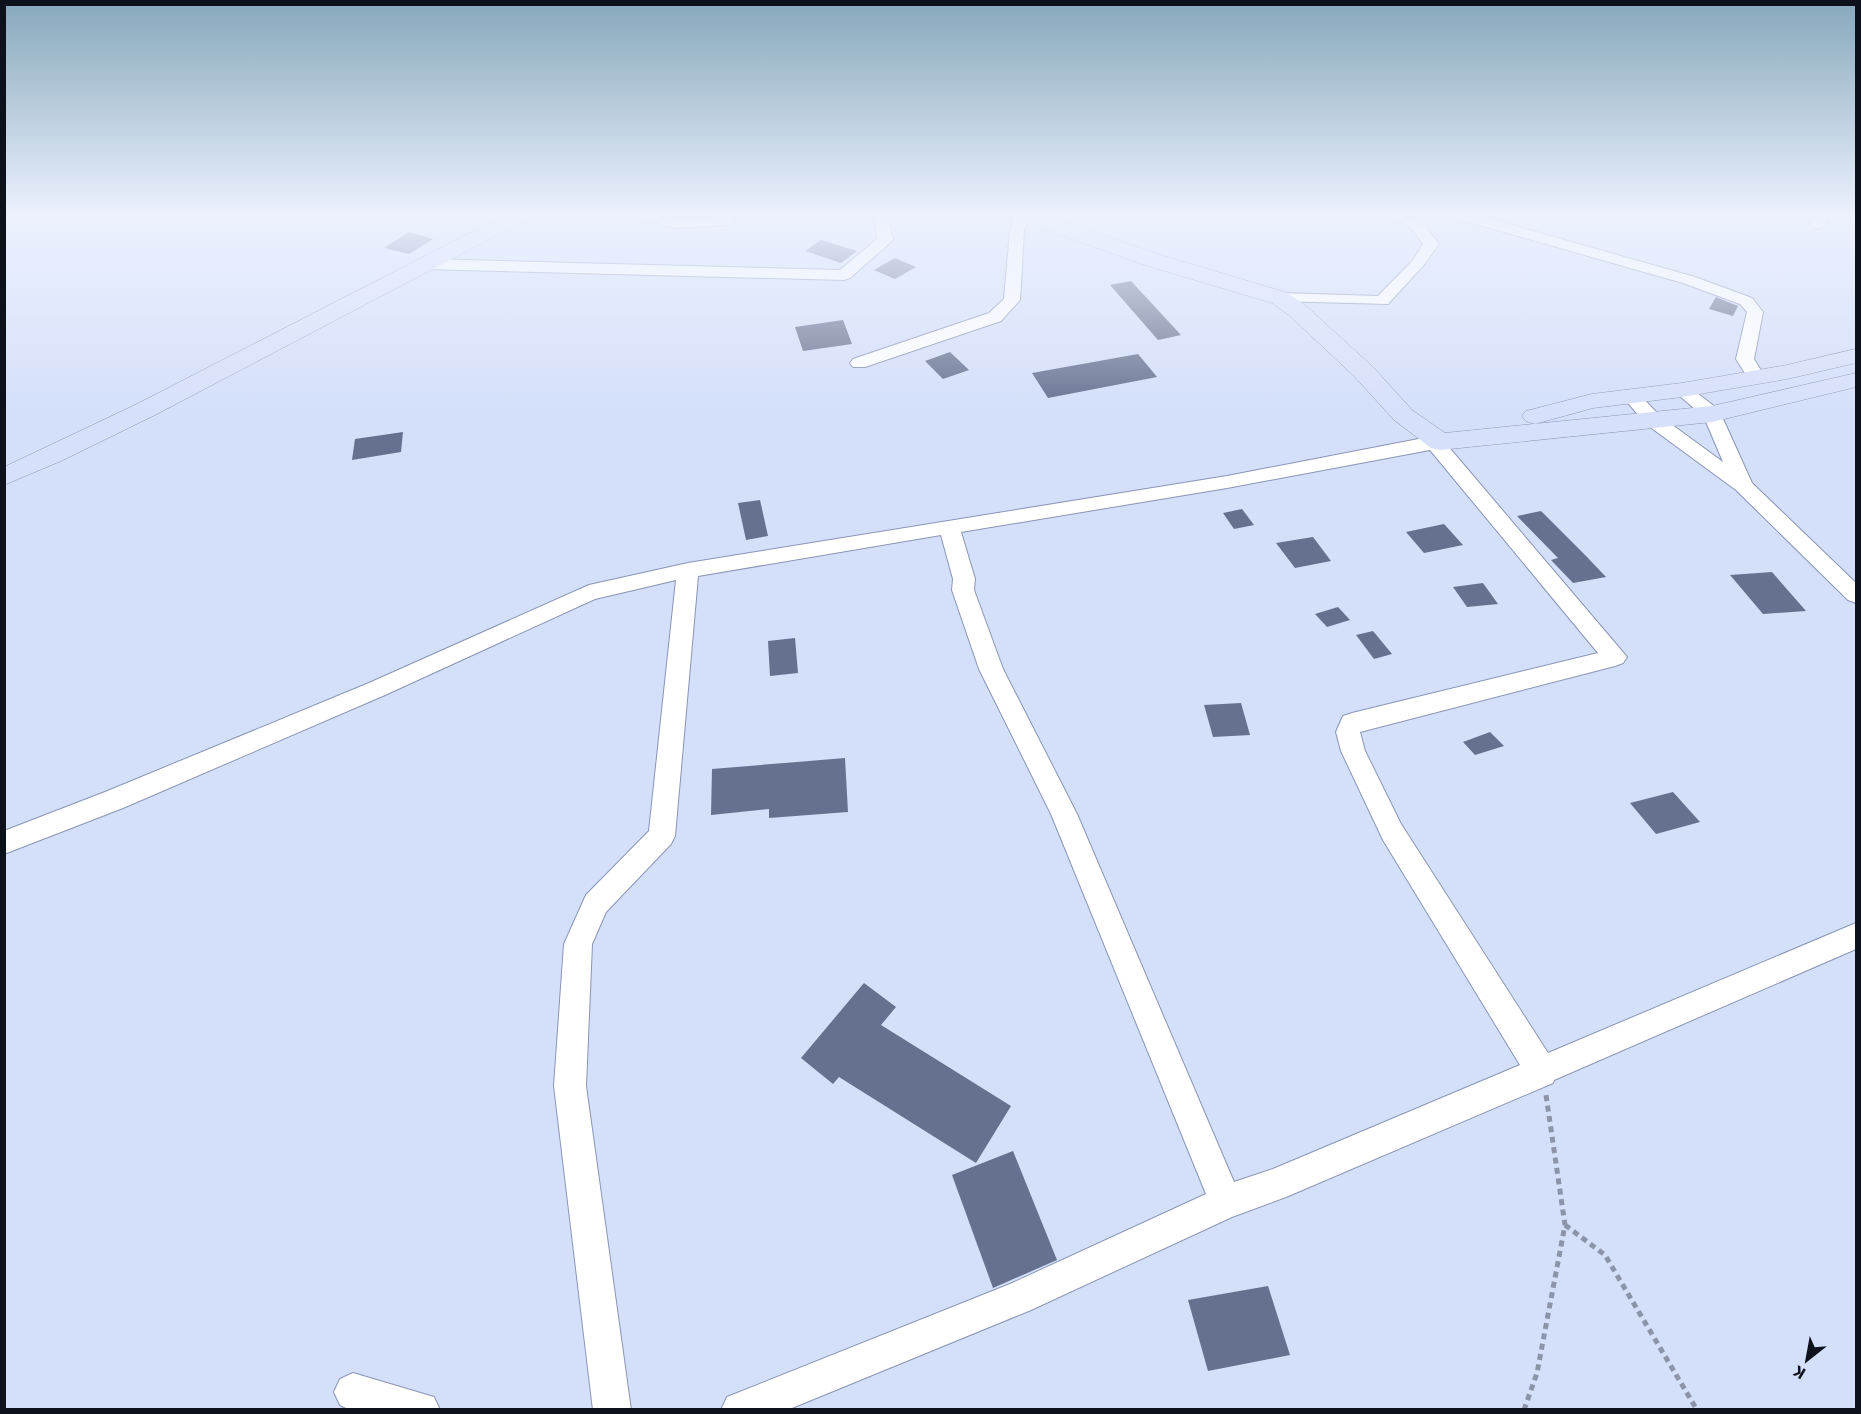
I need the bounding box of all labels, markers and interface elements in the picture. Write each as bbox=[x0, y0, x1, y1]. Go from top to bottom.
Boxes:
north arrow bbox=[1777, 1330, 1837, 1390]
text: K bbox=[1790, 1361, 1809, 1383]

